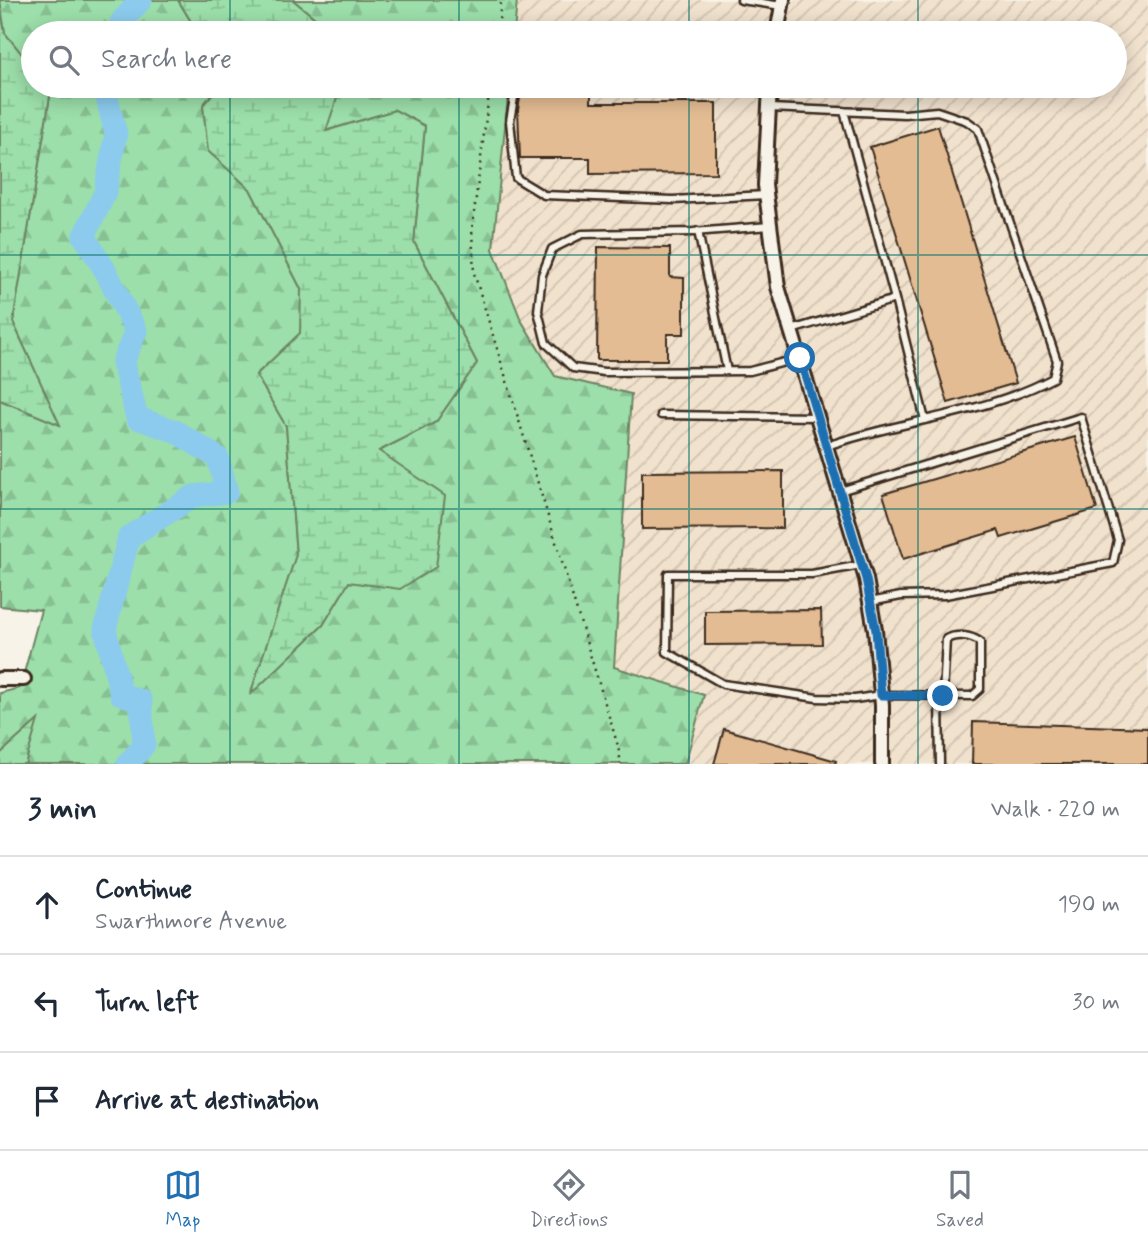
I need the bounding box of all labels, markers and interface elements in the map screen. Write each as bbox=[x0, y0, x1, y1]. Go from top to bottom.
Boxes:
search box bbox=[21, 21, 1127, 98]
icon: search bbox=[45, 41, 83, 79]
text: Search here bbox=[101, 43, 232, 77]
route start bbox=[784, 342, 815, 373]
route end bbox=[927, 680, 958, 711]
text: 3 min bbox=[28, 790, 97, 829]
text: Walk · 220 m bbox=[991, 795, 1120, 825]
text: Continue bbox=[95, 873, 192, 907]
icon: ahead bbox=[28, 886, 66, 924]
text: 190 m bbox=[1058, 890, 1120, 920]
text: Swarthmore Avenue bbox=[95, 907, 287, 937]
icon: left bbox=[28, 984, 66, 1022]
text: Turn left bbox=[95, 986, 199, 1020]
text: 30 m bbox=[1072, 988, 1120, 1018]
icon: arrive bbox=[28, 1082, 66, 1120]
text: Arrive at destination bbox=[95, 1084, 319, 1118]
tab: Map bbox=[164, 1166, 202, 1233]
tab: Directions bbox=[530, 1166, 608, 1233]
tab: Saved bbox=[936, 1166, 984, 1233]

